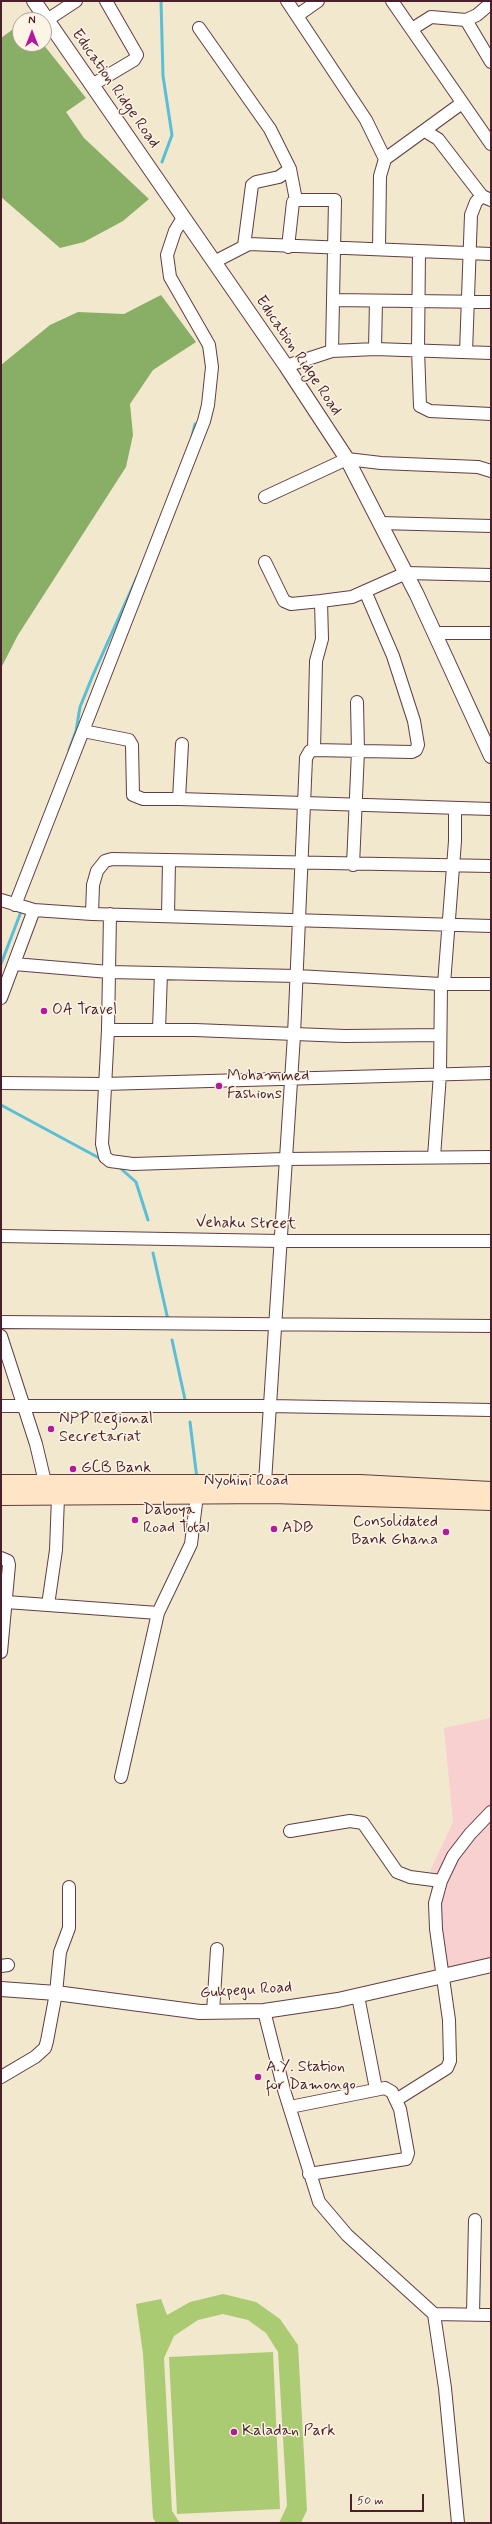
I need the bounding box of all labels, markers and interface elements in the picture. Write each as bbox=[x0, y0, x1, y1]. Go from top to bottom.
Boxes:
north arrow bbox=[12, 12, 52, 52]
text: N bbox=[28, 14, 36, 28]
street label: Education Ridge Road bbox=[67, 26, 163, 152]
street label: Education Ridge Road bbox=[251, 292, 345, 420]
place label: OA Travel bbox=[52, 1001, 117, 1021]
marker: OA Travel bbox=[39, 1006, 49, 1016]
place label: Mohammed Fashions bbox=[227, 1067, 309, 1105]
marker: Mohammed Fashions bbox=[214, 1081, 224, 1091]
street label: Vehaku Street bbox=[196, 1214, 296, 1234]
place label: NPP Regional Secretariat bbox=[59, 1410, 153, 1448]
marker: NPP Regional Secretariat bbox=[46, 1424, 56, 1434]
place label: GCB Bank bbox=[81, 1459, 151, 1479]
marker: GCB Bank bbox=[68, 1464, 78, 1474]
street label: Nyohini Road bbox=[204, 1472, 288, 1492]
place label: Daboya Road Total bbox=[143, 1501, 209, 1539]
place label: Consolidated Bank Ghana bbox=[351, 1513, 438, 1551]
marker: Daboya Road Total bbox=[130, 1515, 140, 1525]
place label: ADB bbox=[282, 1519, 313, 1539]
marker: ADB bbox=[269, 1524, 279, 1534]
marker: Consolidated Bank Ghana bbox=[441, 1527, 451, 1537]
street label: Gukpegu Road bbox=[199, 1978, 293, 2004]
place label: A.Y. Station for Damongo bbox=[266, 2058, 356, 2096]
marker: A.Y. Station for Damongo bbox=[253, 2072, 263, 2082]
place label: Kaladan Park bbox=[242, 2422, 335, 2442]
marker: Kaladan Park bbox=[229, 2427, 239, 2437]
scale bar bbox=[352, 2486, 426, 2512]
text: 50 m bbox=[357, 2493, 384, 2509]

